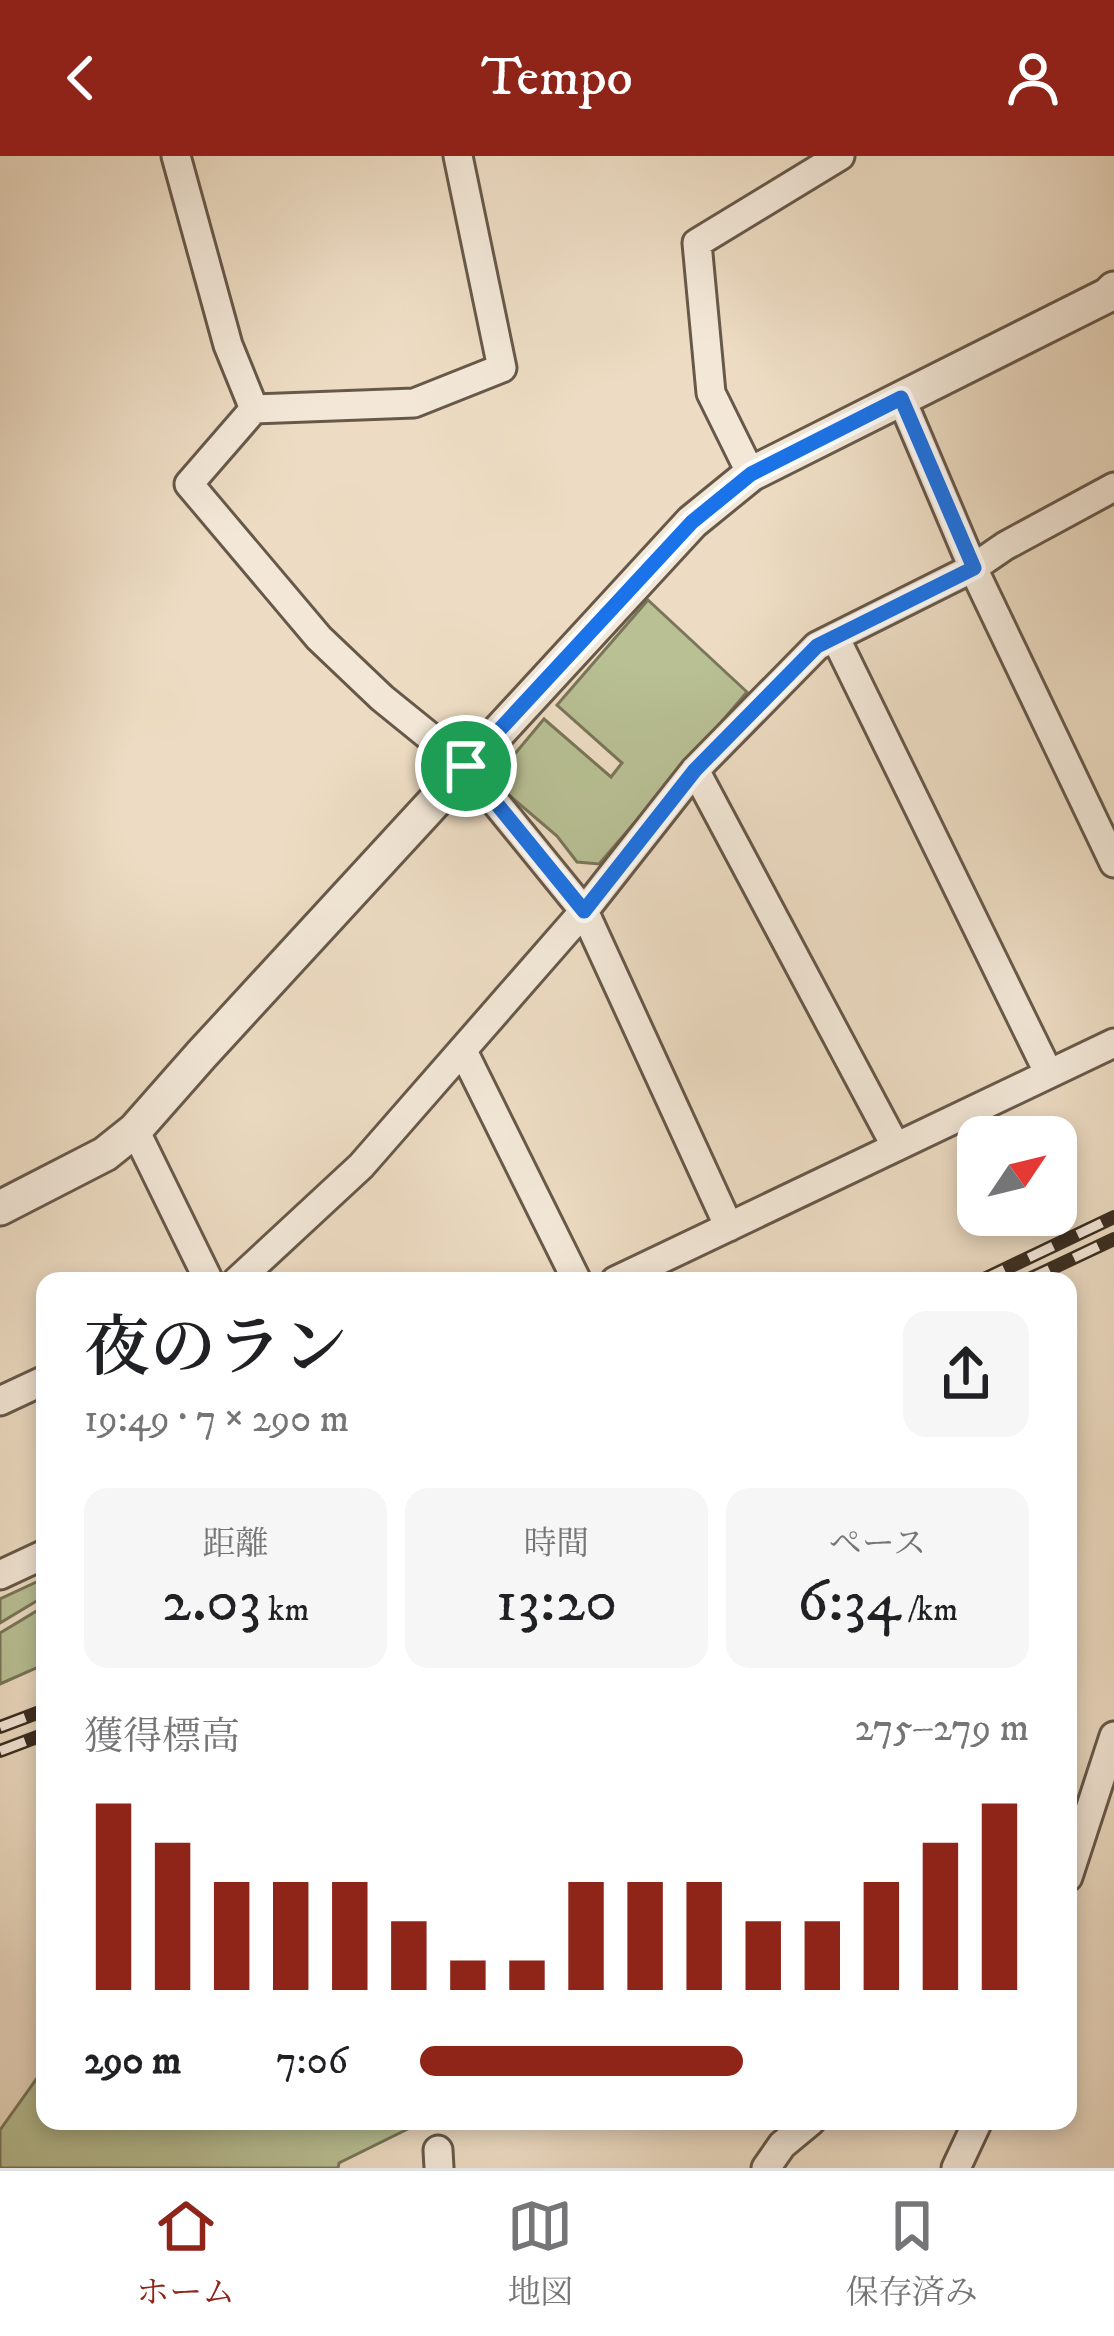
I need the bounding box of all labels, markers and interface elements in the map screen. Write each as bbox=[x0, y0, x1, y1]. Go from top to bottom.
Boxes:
icon: back bbox=[48, 45, 114, 111]
text: Tempo bbox=[481, 45, 633, 112]
icon: person bbox=[1000, 45, 1066, 111]
pin bbox=[415, 715, 517, 817]
icon: arrive bbox=[433, 733, 499, 799]
north arrow bbox=[957, 1116, 1077, 1236]
map controls bbox=[957, 1116, 1077, 1236]
text: 夜のラン bbox=[84, 1309, 348, 1391]
button: share bbox=[903, 1311, 1029, 1437]
text: 19:49 · 7 × 290 m bbox=[84, 1395, 349, 1444]
text: 距離 bbox=[203, 1524, 269, 1565]
text: 時間 bbox=[524, 1524, 590, 1565]
text: ペース bbox=[829, 1524, 926, 1565]
text: 2.03 bbox=[162, 1565, 261, 1640]
text: 13:20 bbox=[496, 1565, 617, 1640]
text: 6:34 bbox=[797, 1565, 901, 1640]
text: km bbox=[261, 1590, 309, 1631]
text: /km bbox=[901, 1590, 958, 1631]
text: 275–279 m bbox=[855, 1704, 1029, 1753]
text: 獲得標高 bbox=[84, 1713, 240, 1762]
text: 290 m bbox=[84, 2037, 181, 2086]
text: 7:06 bbox=[276, 2037, 348, 2086]
tab: ホーム bbox=[136, 2193, 235, 2314]
tab: 地図 bbox=[507, 2193, 573, 2314]
tab: 保存済み bbox=[846, 2193, 978, 2314]

